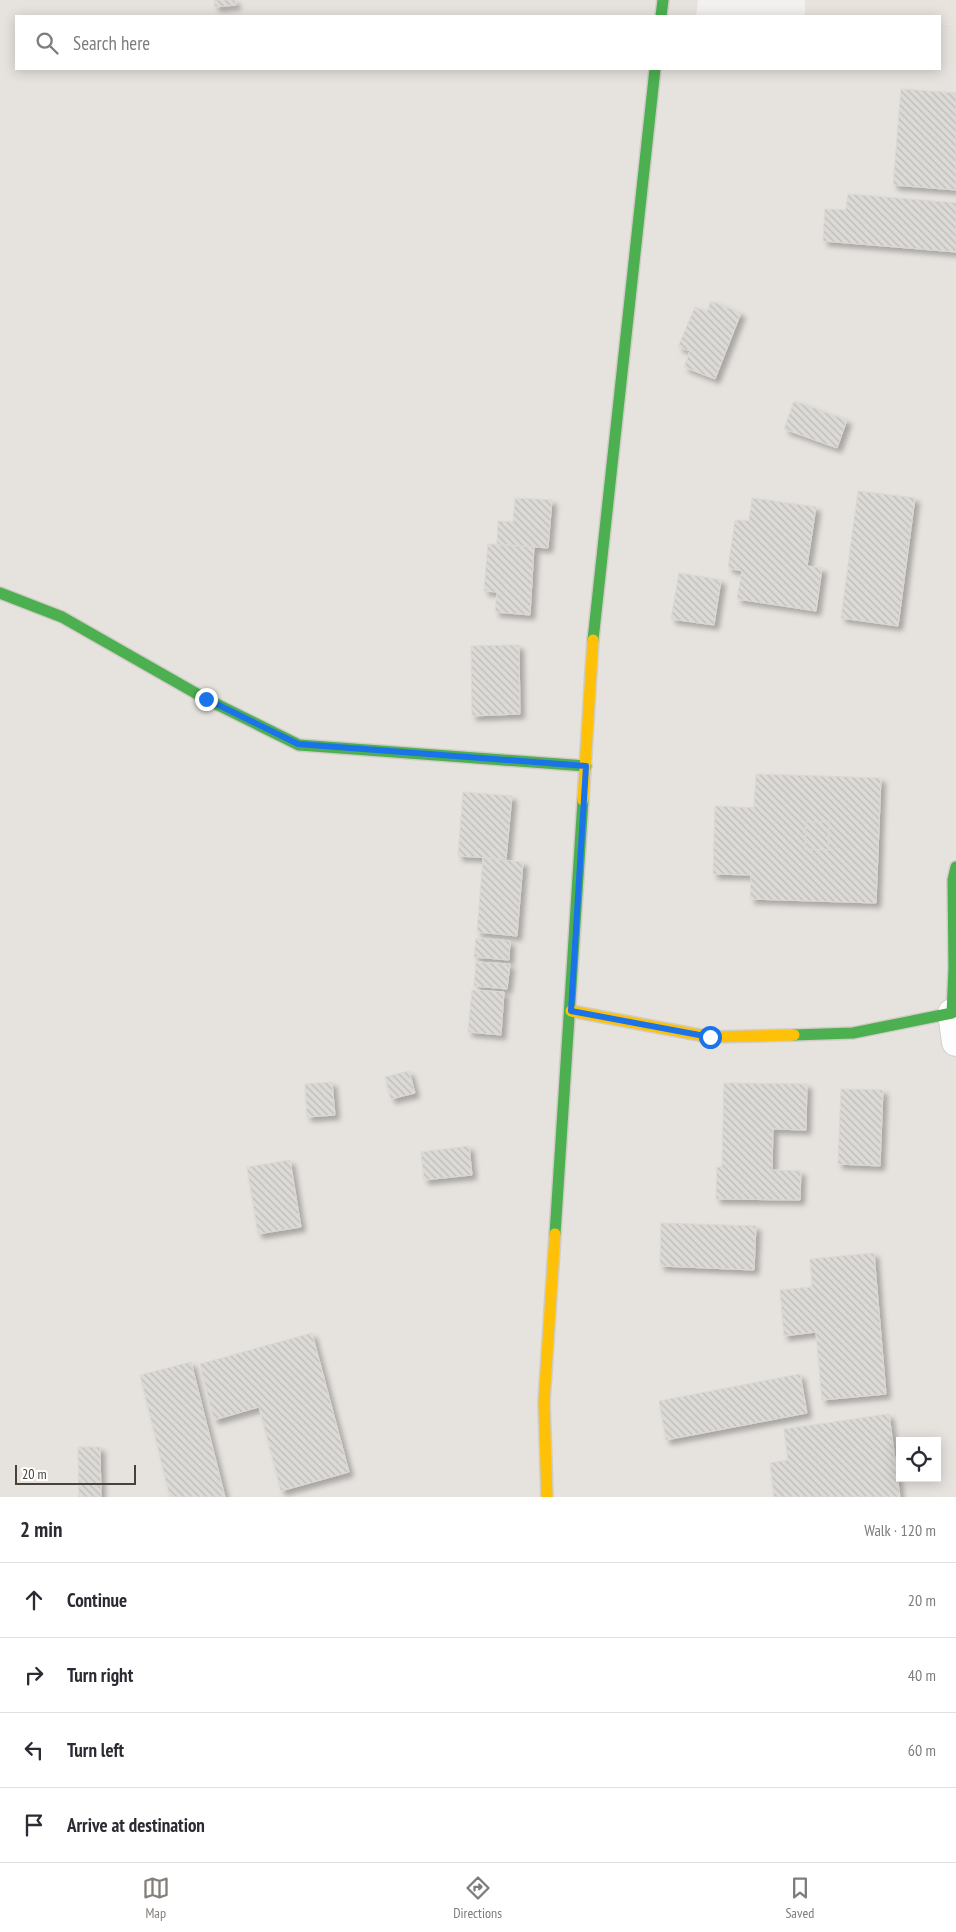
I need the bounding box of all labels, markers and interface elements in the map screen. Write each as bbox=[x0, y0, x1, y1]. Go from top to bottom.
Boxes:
search box bbox=[15, 15, 941, 70]
icon: search bbox=[33, 29, 61, 57]
text: Search here bbox=[73, 31, 150, 55]
route end bbox=[195, 688, 218, 711]
route start bbox=[699, 1026, 722, 1049]
map controls bbox=[896, 1437, 941, 1482]
button: locate bbox=[896, 1437, 941, 1482]
scale bar bbox=[15, 1462, 136, 1485]
text: 20 m bbox=[22, 1465, 47, 1483]
text: 2 min bbox=[20, 1516, 62, 1543]
text: Walk · 120 m bbox=[864, 1520, 936, 1540]
icon: ahead bbox=[20, 1586, 48, 1614]
text: Continue bbox=[67, 1588, 127, 1612]
text: 20 m bbox=[908, 1590, 936, 1610]
icon: right bbox=[20, 1661, 48, 1689]
text: Turn right bbox=[67, 1663, 133, 1687]
text: 40 m bbox=[908, 1665, 936, 1685]
icon: left bbox=[20, 1736, 48, 1764]
text: Turn left bbox=[67, 1738, 124, 1762]
text: 60 m bbox=[908, 1740, 936, 1760]
icon: arrive bbox=[20, 1811, 48, 1839]
text: Arrive at destination bbox=[67, 1813, 205, 1837]
tab: Map bbox=[142, 1874, 170, 1922]
tab: Directions bbox=[453, 1874, 502, 1922]
tab: Saved bbox=[785, 1874, 814, 1922]

